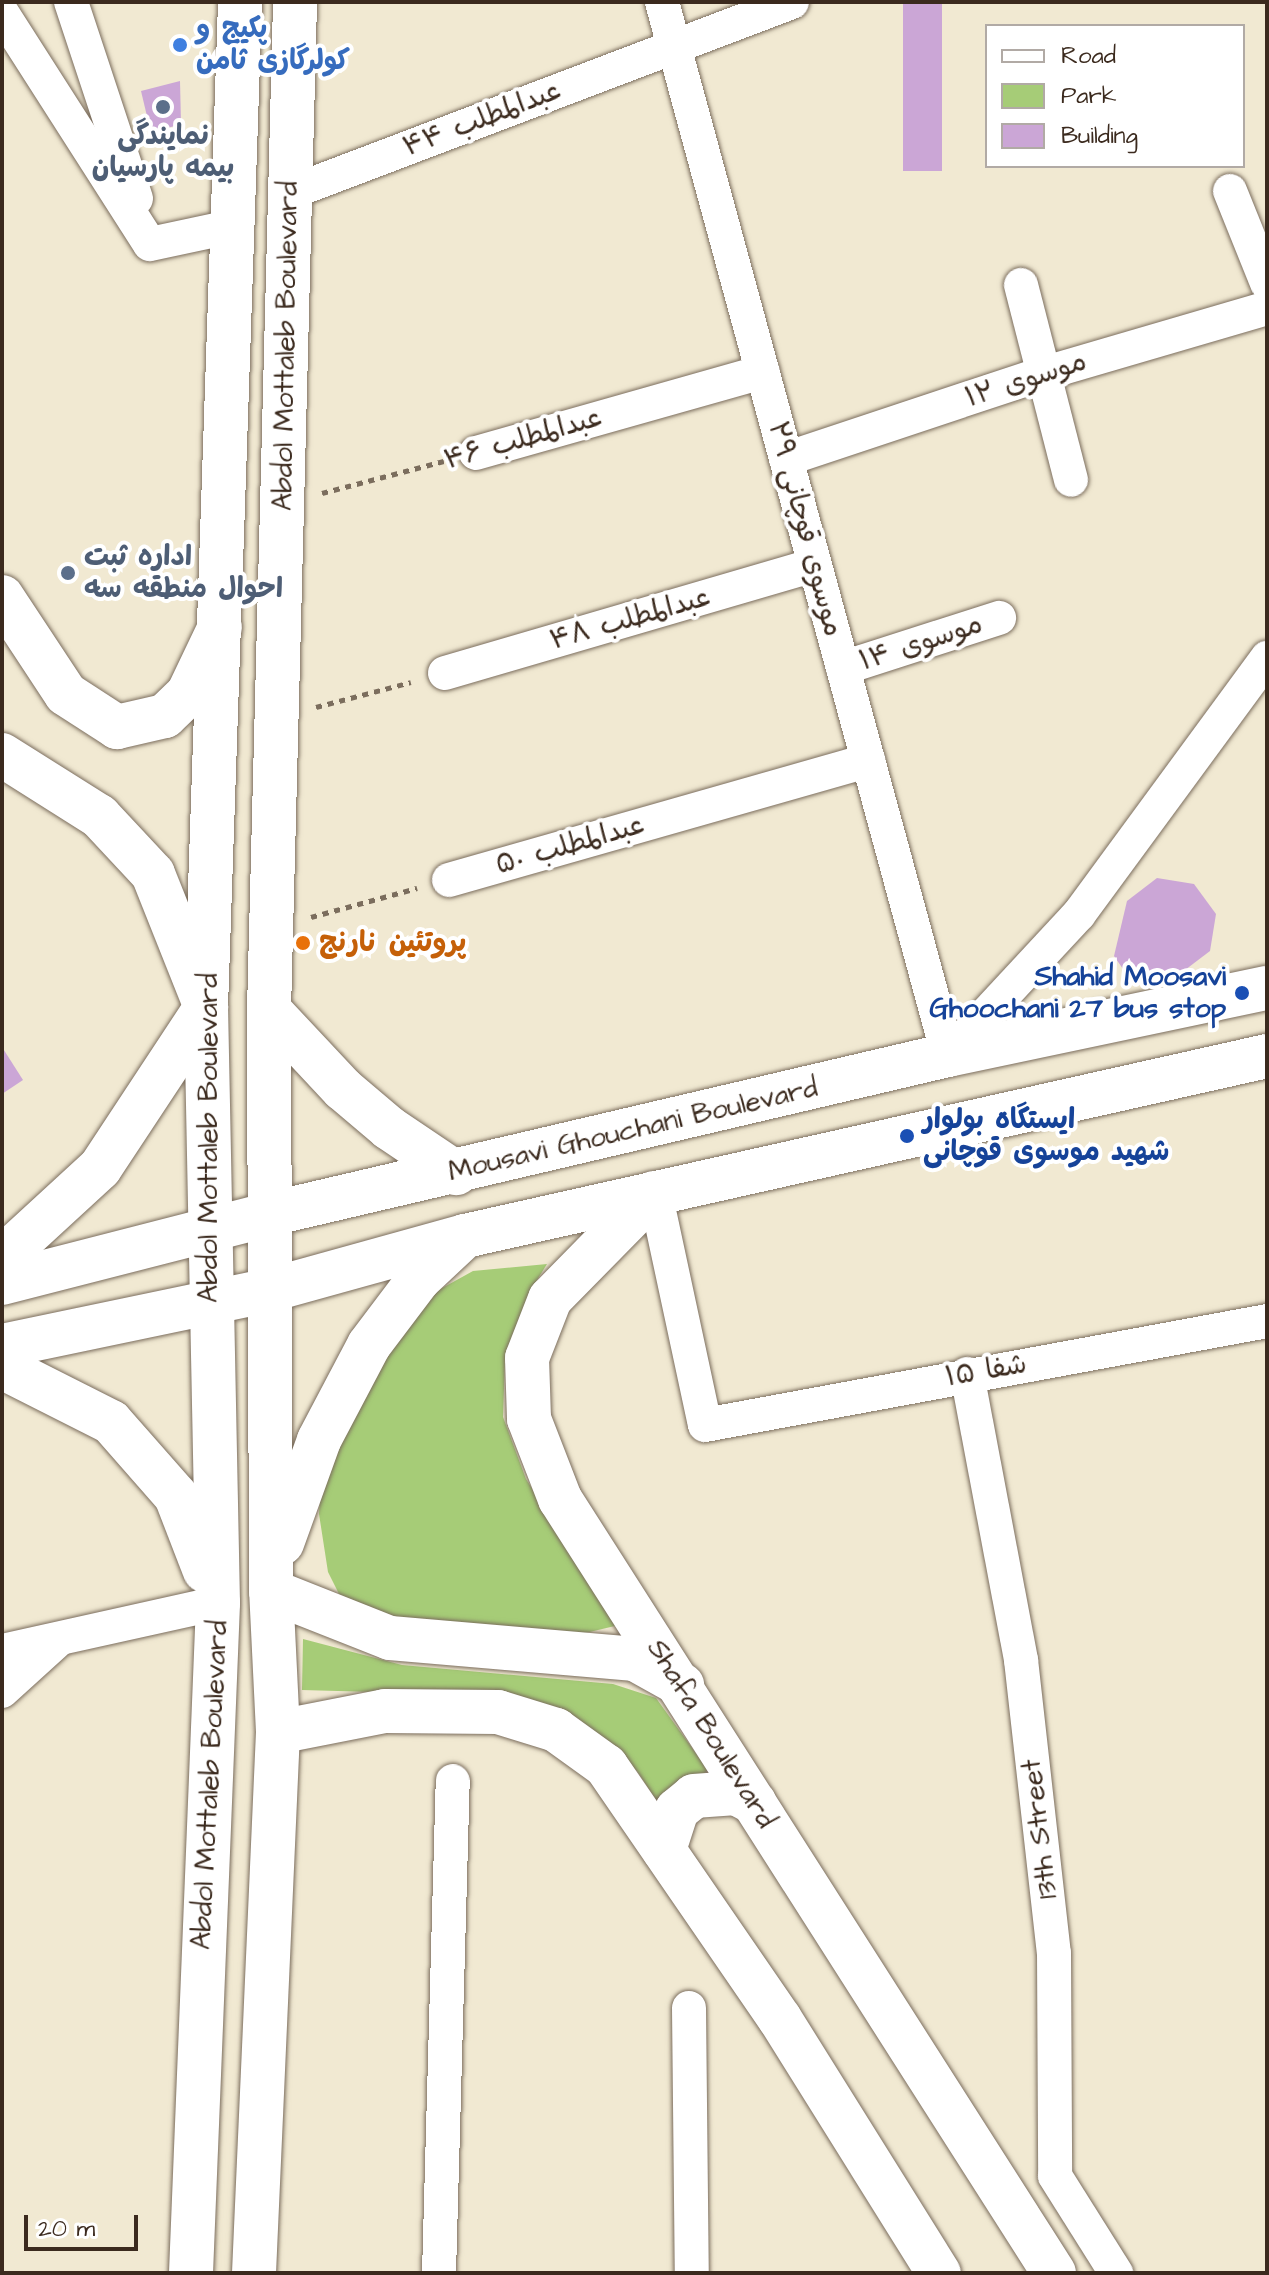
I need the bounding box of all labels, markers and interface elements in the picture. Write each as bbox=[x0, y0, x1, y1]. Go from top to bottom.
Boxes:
place label: پکیج و کولرگازی ثامن bbox=[196, 12, 350, 78]
legend bbox=[985, 24, 1245, 168]
marker: پکیج و کولرگازی ثامن bbox=[171, 36, 189, 54]
text: Road bbox=[1061, 39, 1116, 73]
street label: عبدالمطلب ۴۴ bbox=[398, 73, 566, 165]
text: Park bbox=[1061, 79, 1117, 113]
marker: نمایندگی بیمه پارسیان bbox=[154, 98, 172, 116]
place label: نمایندگی بیمه پارسیان bbox=[92, 119, 234, 185]
text: Building bbox=[1061, 119, 1138, 153]
street label: Abdol Mottaleb Boulevard bbox=[266, 181, 306, 511]
street label: موسوی ۱۲ bbox=[961, 345, 1091, 415]
street label: عبدالمطلب ۴۶ bbox=[440, 400, 606, 478]
street label: موسوی قوچانی ۲۹ bbox=[760, 418, 850, 640]
place label: اداره ثبت احوال منطقه سه bbox=[84, 540, 283, 606]
marker: اداره ثبت احوال منطقه سه bbox=[59, 564, 77, 582]
street label: عبدالمطلب ۴۸ bbox=[546, 580, 714, 658]
street label: موسوی ۱۴ bbox=[855, 607, 987, 679]
street label: عبدالمطلب ۵۰ bbox=[492, 808, 648, 882]
place label: پروتئین نارنج bbox=[319, 926, 466, 960]
marker: پروتئین نارنج bbox=[294, 934, 312, 952]
place label: Shahid Moosavi Ghoochani 27 bus stop bbox=[930, 960, 1226, 1026]
street label: Abdol Mottaleb Boulevard bbox=[192, 973, 226, 1303]
marker: Shahid Moosavi Ghoochani 27 bus stop bbox=[1233, 984, 1251, 1002]
street label: Mousavi Ghouchani Boulevard bbox=[445, 1071, 821, 1189]
place label: ایستگاه بولوار شهید موسوی قوچانی bbox=[923, 1103, 1169, 1169]
marker: ایستگاه بولوار شهید موسوی قوچانی bbox=[898, 1127, 916, 1145]
street label: شفا ۱۵ bbox=[943, 1347, 1029, 1395]
street label: Abdol Mottaleb Boulevard bbox=[185, 1620, 235, 1950]
street label: Shafa Boulevard bbox=[639, 1633, 783, 1835]
street label: 13th Street bbox=[1015, 1757, 1065, 1901]
scale bar bbox=[28, 2199, 142, 2249]
text: 20 m bbox=[38, 2212, 95, 2246]

